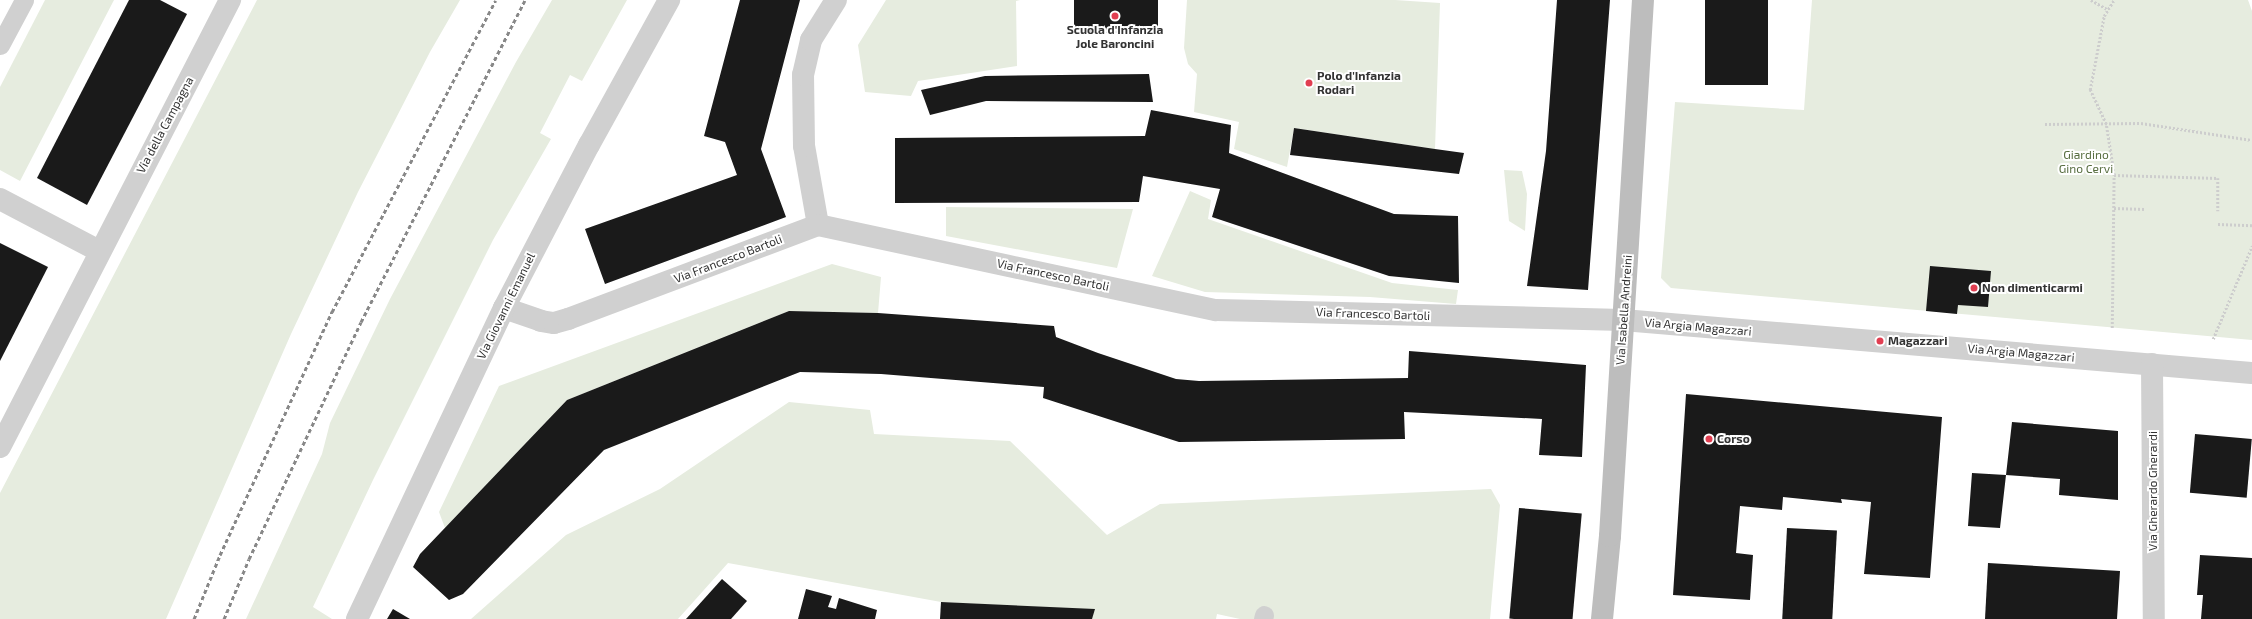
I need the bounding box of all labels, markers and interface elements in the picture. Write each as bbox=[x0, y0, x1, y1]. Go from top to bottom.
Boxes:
marker: Scuola d'Infanzia Jole Baroncini bbox=[1110, 11, 1120, 21]
place label: Scuola d'Infanzia Jole Baroncini bbox=[1067, 23, 1163, 51]
place label: Polo d'Infanzia Rodari bbox=[1317, 69, 1401, 97]
street label: Via della Campagna bbox=[134, 74, 196, 176]
marker: Polo d'Infanzia Rodari bbox=[1304, 78, 1314, 88]
park label: Giardino Gino Cervi bbox=[2059, 148, 2113, 176]
street label: Via Francesco Bartoli bbox=[672, 232, 784, 286]
street label: Via Giovanni Emanuel bbox=[474, 250, 538, 362]
street label: Via Isabella Andreini bbox=[1613, 254, 1635, 366]
street label: Via Francesco Bartoli bbox=[995, 256, 1111, 294]
place label: Non dimenticarmi bbox=[1982, 281, 2083, 295]
marker: Non dimenticarmi bbox=[1969, 283, 1979, 293]
street label: Via Francesco Bartoli bbox=[1316, 305, 1430, 323]
street label: Via Argia Magazzari bbox=[1644, 315, 1752, 339]
place label: Magazzari bbox=[1888, 334, 1947, 348]
marker: Magazzari bbox=[1875, 336, 1885, 346]
street label: Via Argia Magazzari bbox=[1967, 341, 2075, 365]
street label: Via Gherardo Gherardi bbox=[2146, 431, 2160, 551]
place label: Corso bbox=[1717, 432, 1750, 446]
marker: Corso bbox=[1704, 434, 1714, 444]

